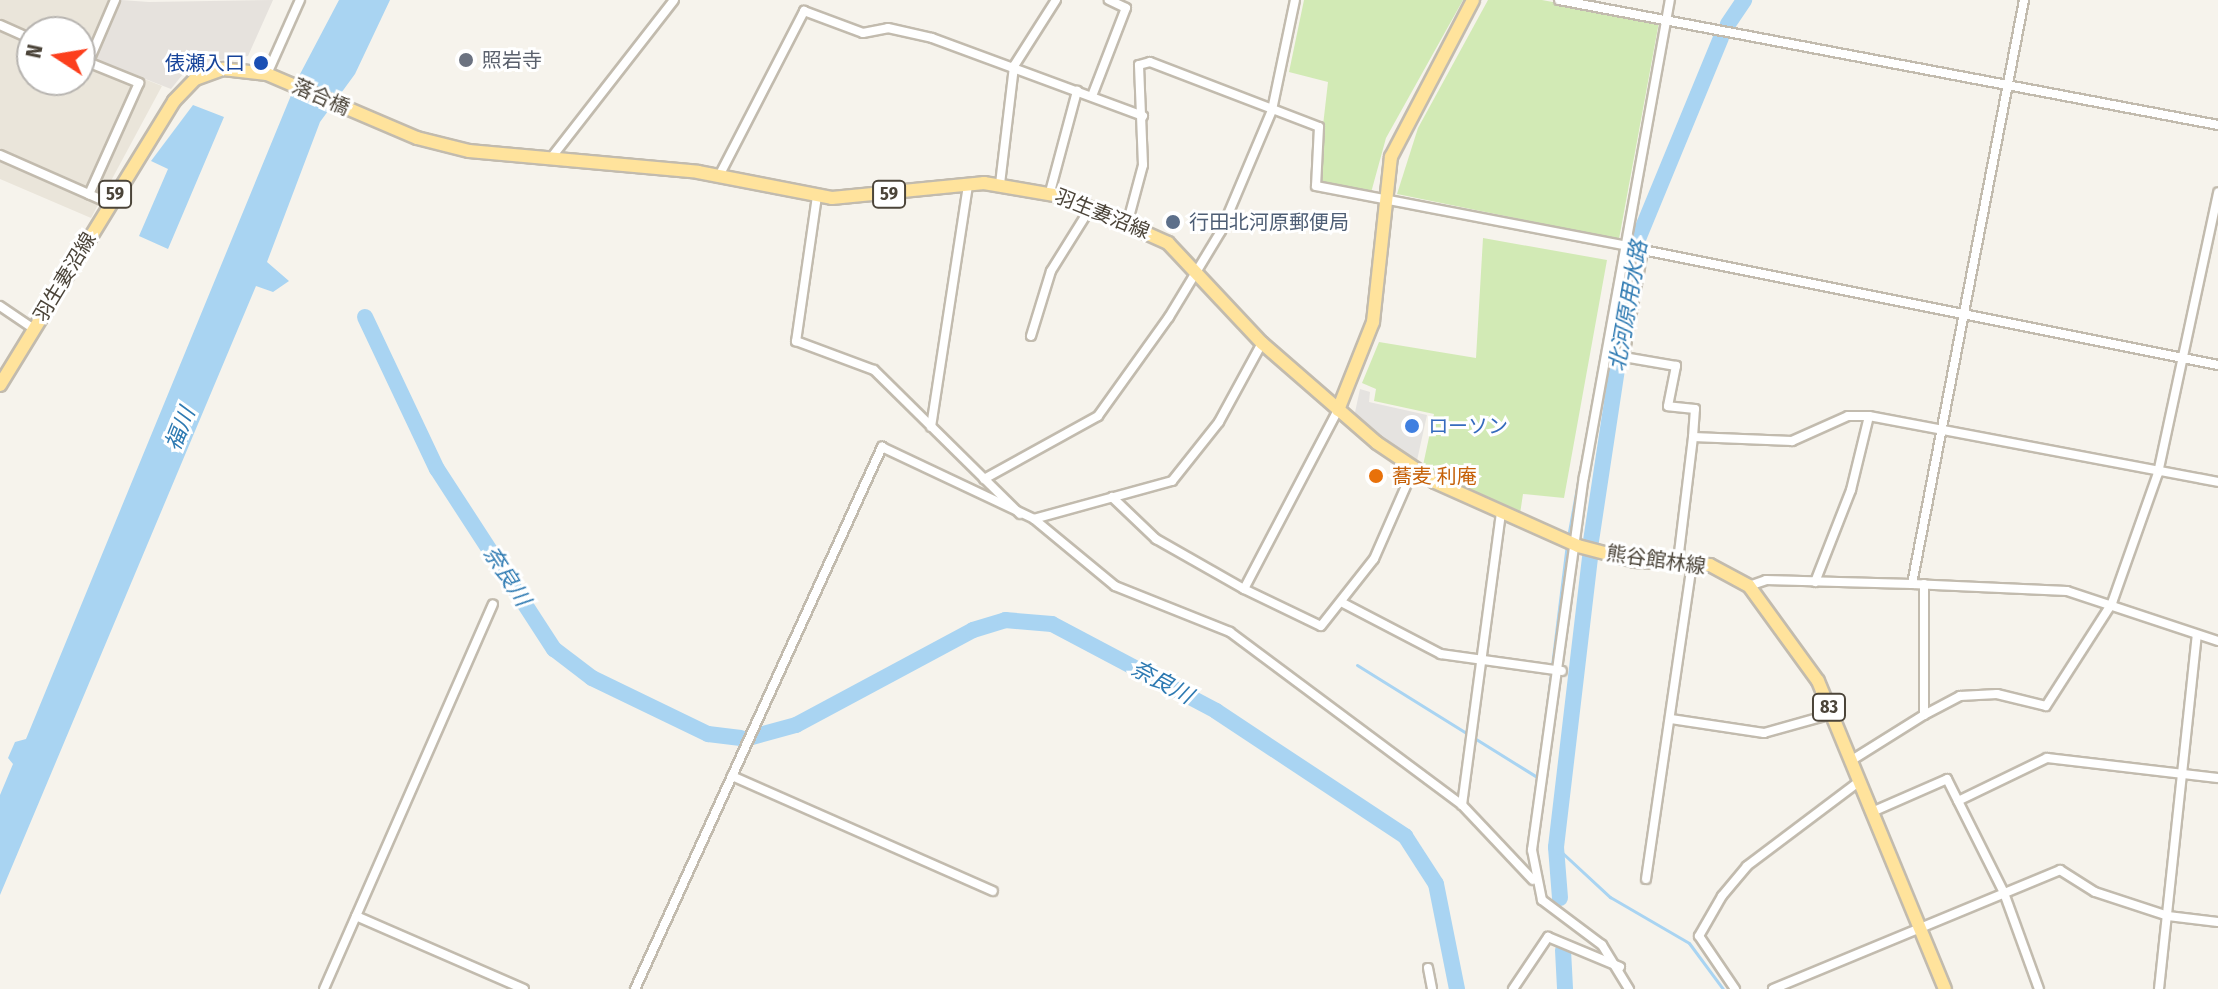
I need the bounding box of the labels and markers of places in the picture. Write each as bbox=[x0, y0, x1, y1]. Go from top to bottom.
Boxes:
place label: 照岩寺 bbox=[482, 48, 542, 72]
place label: 俵瀬入口 bbox=[165, 51, 245, 75]
marker: 照岩寺 bbox=[457, 51, 475, 69]
marker: 俵瀬入口 bbox=[252, 54, 270, 72]
place label: 行田北河原郵便局 bbox=[1189, 210, 1349, 234]
marker: 行田北河原郵便局 bbox=[1164, 213, 1182, 231]
place label: ローソン bbox=[1428, 414, 1508, 438]
marker: ローソン bbox=[1403, 417, 1421, 435]
place label: 蕎麦 利庵 bbox=[1392, 464, 1477, 488]
marker: 蕎麦 利庵 bbox=[1367, 467, 1385, 485]

